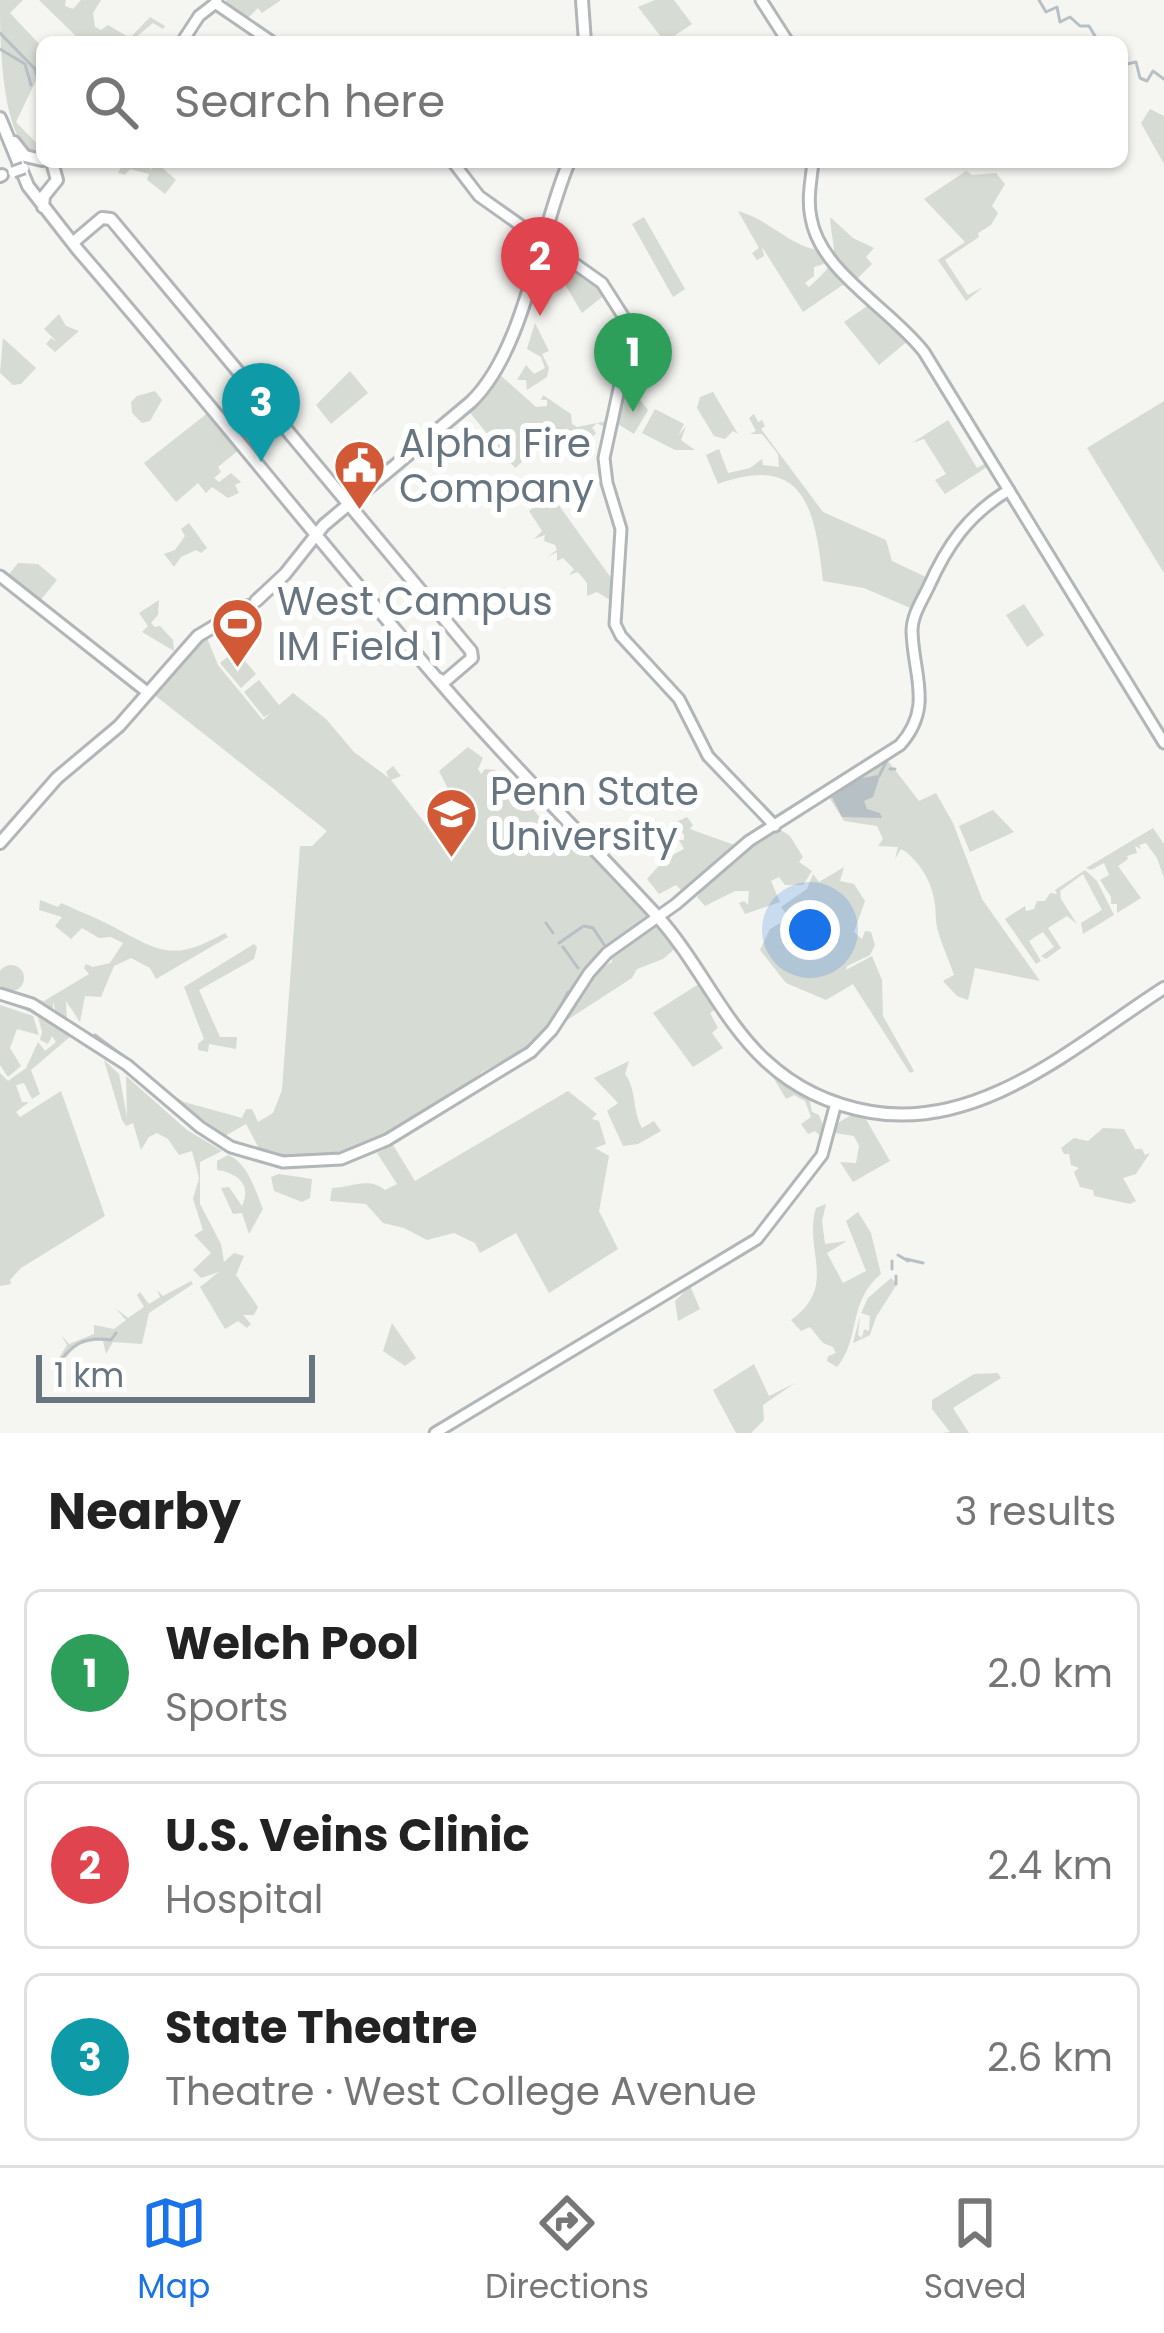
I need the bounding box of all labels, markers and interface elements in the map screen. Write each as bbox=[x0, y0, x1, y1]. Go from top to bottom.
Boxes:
search box bbox=[36, 36, 1128, 168]
icon: search bbox=[78, 69, 144, 135]
text: Search here bbox=[174, 70, 445, 133]
pin: 2 bbox=[501, 217, 579, 316]
pin: 1 bbox=[594, 313, 672, 412]
pin: 3 bbox=[222, 363, 300, 462]
place label: Alpha Fire Company bbox=[399, 416, 594, 516]
public building icon: Alpha Fire Company bbox=[332, 437, 388, 511]
place label: West Campus IM Field 1 bbox=[277, 574, 553, 674]
sports icon: West Campus IM Field 1 bbox=[210, 595, 266, 669]
place label: Penn State University bbox=[490, 764, 699, 864]
school or university icon: Penn State University bbox=[423, 785, 479, 859]
your location bbox=[780, 900, 840, 960]
scale bar bbox=[36, 1349, 315, 1402]
text: 1 km bbox=[54, 1352, 124, 1399]
text: Nearby bbox=[48, 1475, 241, 1547]
text: 3 results bbox=[954, 1484, 1116, 1539]
text: Welch Pool bbox=[165, 1612, 419, 1675]
text: 1 bbox=[83, 1646, 97, 1701]
text: 2.0 km bbox=[987, 1646, 1113, 1701]
text: Sports bbox=[165, 1680, 288, 1735]
text: U.S. Veins Clinic bbox=[165, 1804, 530, 1867]
text: 2 bbox=[79, 1838, 101, 1893]
text: 2.4 km bbox=[987, 1838, 1113, 1893]
text: Hospital bbox=[165, 1872, 323, 1927]
text: State Theatre bbox=[165, 1996, 477, 2059]
text: 3 bbox=[78, 2030, 102, 2085]
text: 2.6 km bbox=[987, 2030, 1113, 2085]
text: Theatre · West College Avenue bbox=[165, 2064, 757, 2119]
tab: Map bbox=[137, 2190, 210, 2312]
tab: Directions bbox=[485, 2190, 649, 2312]
tab: Saved bbox=[924, 2190, 1027, 2312]

